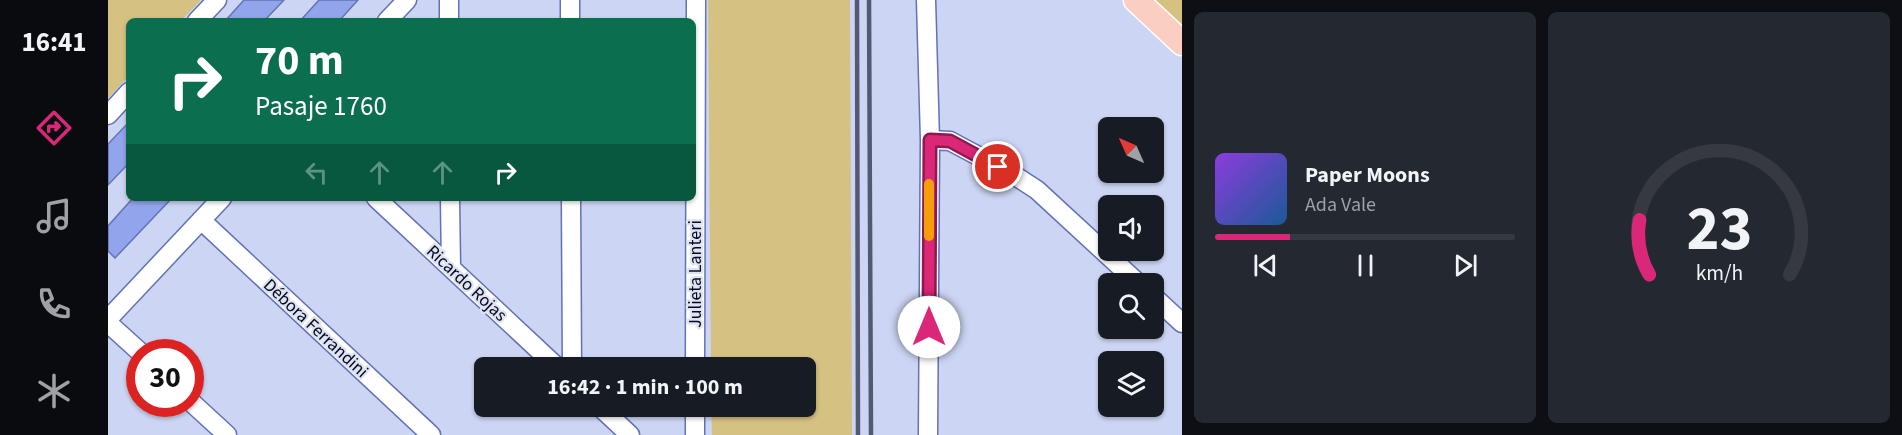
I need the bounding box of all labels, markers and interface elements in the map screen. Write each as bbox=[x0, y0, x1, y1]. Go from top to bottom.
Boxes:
text: 16:41 bbox=[21, 23, 87, 62]
text: 70 m bbox=[255, 31, 344, 91]
icon: right bbox=[156, 42, 234, 120]
text: Pasaje 1760 bbox=[255, 87, 387, 126]
icon: directions bbox=[33, 107, 75, 149]
north arrow bbox=[1098, 117, 1164, 183]
map controls bbox=[1098, 117, 1164, 417]
pin bbox=[972, 141, 1023, 192]
icon: arrive bbox=[981, 150, 1014, 183]
icon: left bbox=[300, 156, 333, 189]
icon: ahead bbox=[363, 156, 396, 189]
icon: ahead bbox=[426, 156, 459, 189]
icon: right bbox=[489, 156, 522, 189]
text: Paper Moons bbox=[1305, 159, 1430, 191]
text: 23 bbox=[1686, 185, 1752, 274]
text: Ada Vale bbox=[1305, 191, 1376, 219]
icon: music bbox=[33, 195, 75, 237]
button: sound bbox=[1098, 195, 1164, 261]
street label: Julieta Lanteri bbox=[683, 220, 708, 328]
street label: Ricardo Rojas bbox=[421, 239, 513, 327]
icon: previous bbox=[1249, 249, 1282, 282]
icon: pause bbox=[1349, 249, 1382, 282]
icon: next bbox=[1449, 249, 1482, 282]
text: km/h bbox=[1695, 258, 1743, 289]
street label: Débora Ferrandini bbox=[258, 273, 374, 384]
button: search bbox=[1098, 273, 1164, 339]
icon: phone bbox=[33, 283, 75, 325]
position arrow bbox=[897, 295, 961, 359]
speed limit sign: 30 bbox=[126, 339, 204, 417]
button: layers bbox=[1098, 351, 1164, 417]
icon: climate bbox=[33, 370, 75, 412]
text: 16:42 · 1 min · 100 m bbox=[547, 371, 743, 403]

